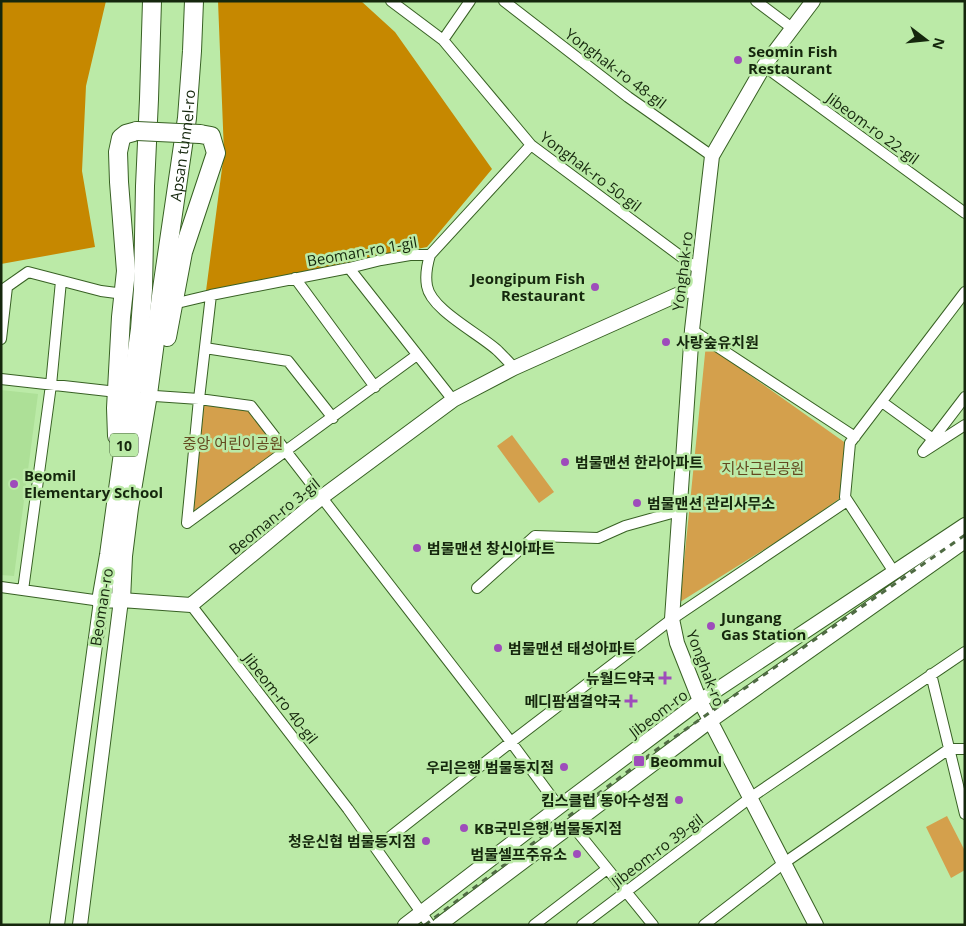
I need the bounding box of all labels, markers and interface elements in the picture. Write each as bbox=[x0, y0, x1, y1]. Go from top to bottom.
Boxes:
north arrow bbox=[901, 15, 951, 65]
street label: Yonghak-ro 48-gil bbox=[561, 23, 671, 113]
text: N bbox=[928, 36, 950, 52]
place label: Seomin Fish Restaurant bbox=[748, 41, 838, 78]
marker: Seomin Fish Restaurant bbox=[732, 54, 744, 66]
street label: Jibeom-ro 22-gil bbox=[821, 86, 923, 168]
street label: Apsan tunnel-ro bbox=[165, 89, 199, 203]
street label: Yonghak-ro 50-gil bbox=[536, 126, 646, 216]
street label: Yonghak-ro bbox=[667, 230, 697, 312]
street label: Beoman-ro 1-gil bbox=[305, 231, 419, 271]
place label: Jeongipum Fish Restaurant bbox=[469, 268, 585, 305]
marker: Jeongipum Fish Restaurant bbox=[589, 281, 601, 293]
place label: 사랑숲유치원 bbox=[676, 332, 759, 352]
marker: 사랑숲유치원 bbox=[660, 336, 672, 348]
park label: 중앙 어린이공원 bbox=[183, 433, 283, 453]
road number: 10 bbox=[110, 434, 138, 456]
place label: 범물맨션 한라아파트 bbox=[575, 452, 703, 472]
marker: 범물맨션 한라아파트 bbox=[559, 456, 571, 468]
park label: 지산근린공원 bbox=[722, 458, 804, 478]
place label: Beomil Elementary School bbox=[24, 465, 163, 502]
street label: Beoman-ro 3-gil bbox=[224, 473, 324, 559]
marker: Beomil Elementary School bbox=[8, 478, 20, 490]
place label: 범물맨션 관리사무소 bbox=[647, 493, 775, 513]
marker: 범물맨션 관리사무소 bbox=[631, 497, 643, 509]
place label: 범물맨션 창신아파트 bbox=[427, 538, 555, 558]
marker: 범물맨션 창신아파트 bbox=[411, 542, 423, 554]
street label: Beoman-ro bbox=[85, 567, 117, 647]
place label: Jungang Gas Station bbox=[719, 607, 806, 644]
marker: Jungang Gas Station bbox=[705, 620, 717, 632]
street label: Yonghak-ro bbox=[682, 627, 730, 709]
place label: 범물맨션 태성아파트 bbox=[508, 638, 636, 658]
marker: 범물맨션 태성아파트 bbox=[492, 642, 504, 654]
street label: Jibeom-ro 40-gil bbox=[238, 647, 323, 747]
place label: 뉴월드약국 bbox=[586, 668, 655, 688]
marker: 뉴월드약국 bbox=[659, 672, 671, 684]
street label: Jibeom-ro bbox=[623, 684, 691, 743]
place label: 메디팜샘결약국 bbox=[524, 691, 621, 711]
marker: 메디팜샘결약국 bbox=[625, 695, 637, 707]
place label: Beommul bbox=[650, 751, 722, 771]
marker: Beommul bbox=[632, 754, 646, 768]
place label: 우리은행 범물동지점 bbox=[426, 757, 554, 777]
marker: 우리은행 범물동지점 bbox=[558, 761, 570, 773]
place label: 킴스클럽 동아수성점 bbox=[541, 790, 669, 810]
marker: 킴스클럽 동아수성점 bbox=[673, 794, 685, 806]
street label: Jibeom-ro 39-gil bbox=[605, 809, 707, 892]
place label: KB국민은행 범물동지점 bbox=[474, 818, 622, 838]
marker: KB국민은행 범물동지점 bbox=[458, 822, 470, 834]
place label: 청운신협 범물동지점 bbox=[288, 831, 416, 851]
marker: 청운신협 범물동지점 bbox=[420, 835, 432, 847]
place label: 범물셀프주유소 bbox=[470, 844, 567, 864]
marker: 범물셀프주유소 bbox=[571, 848, 583, 860]

